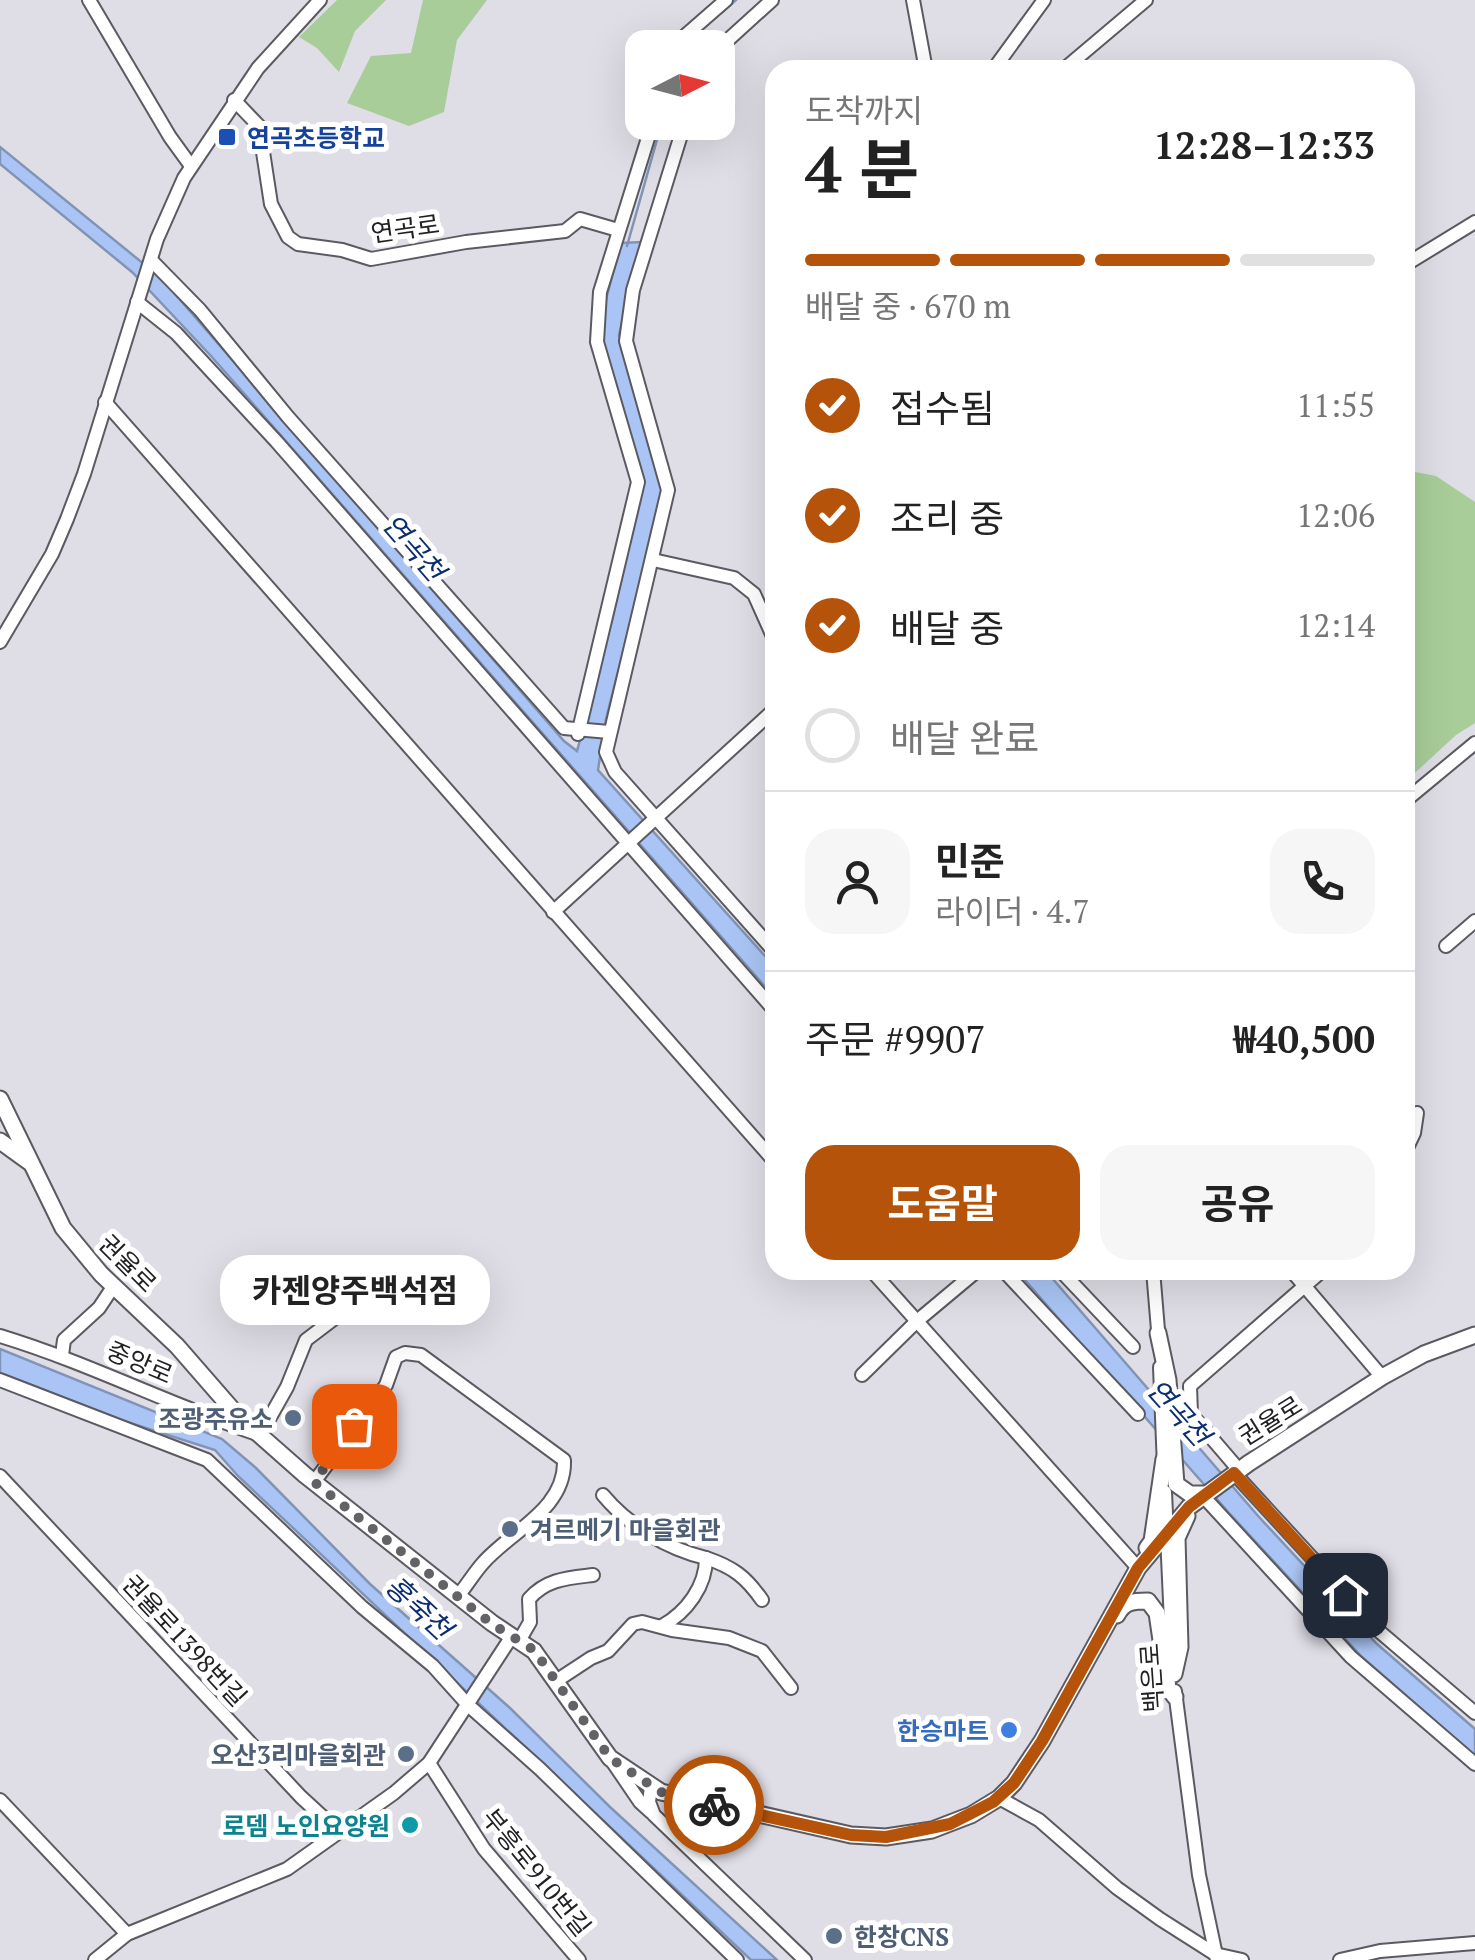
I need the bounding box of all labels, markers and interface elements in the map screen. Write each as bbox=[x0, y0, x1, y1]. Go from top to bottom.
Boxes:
north arrow bbox=[625, 30, 735, 140]
map controls bbox=[625, 30, 735, 140]
text: 도착까지 bbox=[805, 89, 923, 131]
text: 12:28–12:33 bbox=[1153, 120, 1375, 170]
place label: 연곡초등학교 bbox=[247, 121, 385, 154]
text: 4 분 bbox=[805, 125, 919, 212]
marker: 연곡초등학교 bbox=[216, 126, 238, 148]
street label: 연곡로 bbox=[369, 207, 441, 249]
text: 배달 중 · 670 m bbox=[805, 285, 1011, 327]
icon: check bbox=[805, 378, 860, 433]
text: 접수됨 bbox=[890, 383, 995, 433]
text: 11:55 bbox=[1296, 384, 1375, 426]
icon: check bbox=[805, 488, 860, 543]
text: 조리 중 bbox=[890, 493, 1004, 543]
text: 12:06 bbox=[1296, 494, 1375, 536]
water label: 연곡천 bbox=[375, 506, 455, 591]
icon: check bbox=[805, 598, 860, 653]
text: 배달 중 bbox=[890, 603, 1004, 653]
text: 12:14 bbox=[1296, 604, 1375, 646]
text: 배달 완료 bbox=[890, 713, 1039, 763]
button: person bbox=[805, 829, 910, 934]
button: phone bbox=[1270, 829, 1375, 934]
text: 민준 bbox=[935, 836, 1005, 886]
text: 라이더 · 4.7 bbox=[935, 890, 1090, 932]
text: 주문 #9907 bbox=[805, 1014, 985, 1064]
text: ₩40,500 bbox=[1234, 1014, 1375, 1064]
button: 도움말 bbox=[805, 1145, 1080, 1260]
button: 공유 bbox=[1100, 1145, 1375, 1260]
street label: 권율로 bbox=[92, 1227, 164, 1299]
callout: 카젠양주백석점 bbox=[219, 1256, 489, 1326]
text: 카젠양주백석점 bbox=[252, 1269, 458, 1311]
street label: 중앙로 bbox=[102, 1333, 178, 1391]
water label: 연곡천 bbox=[1139, 1371, 1221, 1456]
pin bbox=[312, 1384, 397, 1469]
street label: 권율로 bbox=[1232, 1388, 1308, 1452]
icon: bag bbox=[327, 1399, 382, 1454]
place label: 조광주유소 bbox=[158, 1402, 273, 1435]
marker: 조광주유소 bbox=[282, 1407, 304, 1429]
place label: 겨르메기 마을회관 bbox=[530, 1513, 721, 1546]
marker: 겨르메기 마을회관 bbox=[499, 1518, 521, 1540]
pin bbox=[1303, 1553, 1388, 1638]
street label: 권율로1398번길 bbox=[116, 1567, 254, 1713]
water label: 홍죽천 bbox=[378, 1567, 462, 1649]
icon: home bbox=[1318, 1568, 1373, 1623]
street label: 백은로 bbox=[1132, 1642, 1170, 1714]
place label: 한승마트 bbox=[897, 1714, 989, 1747]
marker: 한승마트 bbox=[998, 1719, 1020, 1741]
place label: 오산3리마을회관 bbox=[211, 1738, 386, 1771]
marker: 오산3리마을회관 bbox=[395, 1743, 417, 1765]
courier bbox=[664, 1755, 764, 1855]
icon: bike bbox=[687, 1778, 742, 1833]
street label: 부흥로910번길 bbox=[475, 1801, 599, 1943]
place label: 로뎀 노인요양원 bbox=[222, 1809, 390, 1842]
marker: 로뎀 노인요양원 bbox=[399, 1814, 421, 1836]
place label: 한창CNS bbox=[854, 1920, 949, 1953]
marker: 한창CNS bbox=[823, 1925, 845, 1947]

